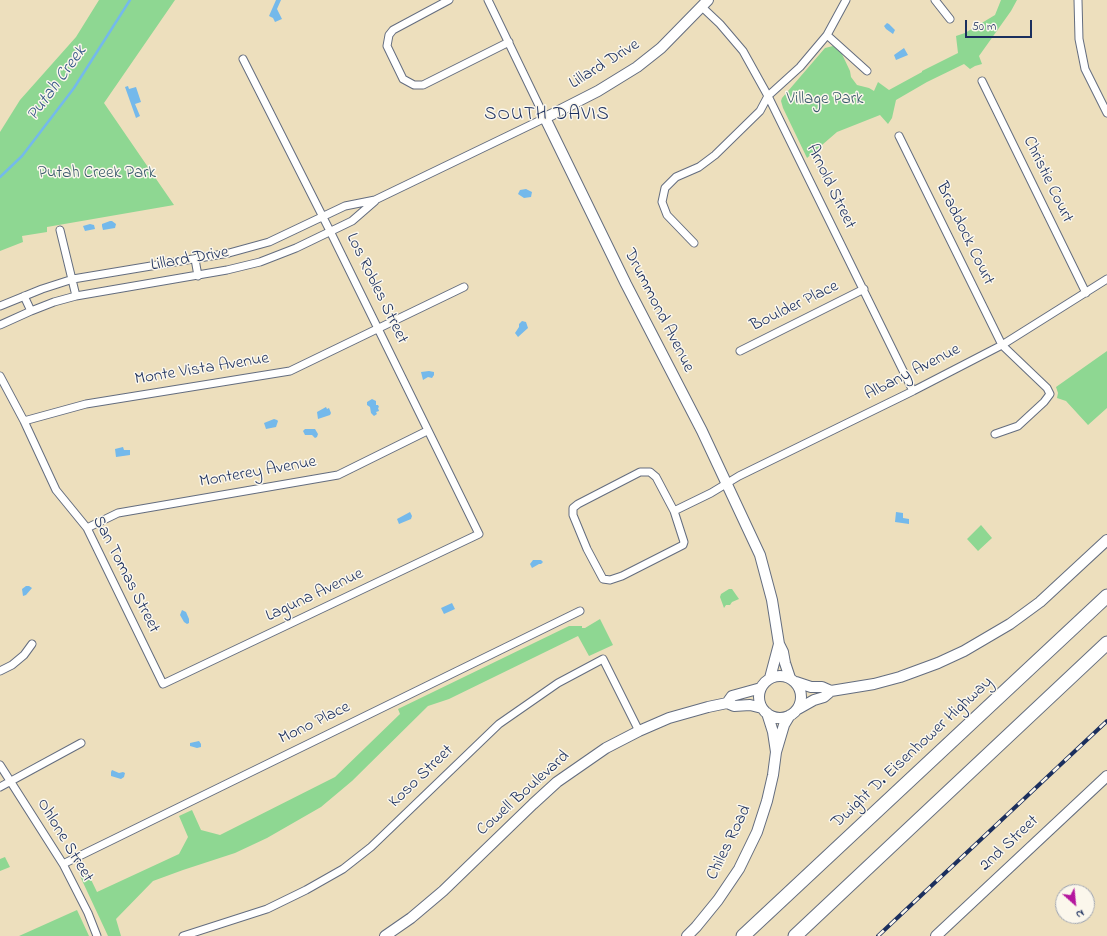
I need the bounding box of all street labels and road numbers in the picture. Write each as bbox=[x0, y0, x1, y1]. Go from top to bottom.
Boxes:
street label: Lillard Drive bbox=[566, 35, 644, 95]
street label: Christie Court bbox=[1017, 133, 1077, 227]
street label: Arnold Street bbox=[801, 141, 859, 233]
street label: Braddock Court bbox=[930, 179, 998, 289]
street label: Los Robles Street bbox=[340, 230, 412, 348]
street label: Lillard Drive bbox=[149, 243, 231, 277]
street label: Drummond Avenue bbox=[618, 246, 698, 376]
street label: Boulder Place bbox=[748, 277, 842, 337]
street label: Albany Avenue bbox=[862, 340, 964, 406]
street label: Monte Vista Avenue bbox=[133, 349, 271, 391]
street label: Monterey Avenue bbox=[198, 453, 318, 493]
street label: San Tomas Street bbox=[87, 513, 163, 637]
street label: Laguna Avenue bbox=[263, 564, 367, 628]
street label: Dwight D. Eisenhower Highway bbox=[828, 673, 998, 833]
street label: Mono Place bbox=[276, 698, 354, 750]
street label: Koso Street bbox=[386, 741, 458, 813]
street label: Cowell Boulevard bbox=[473, 747, 575, 841]
street label: Ohlone Street bbox=[31, 795, 97, 887]
street label: Chiles Road bbox=[703, 802, 757, 884]
street label: 2nd Street bbox=[976, 811, 1044, 877]

